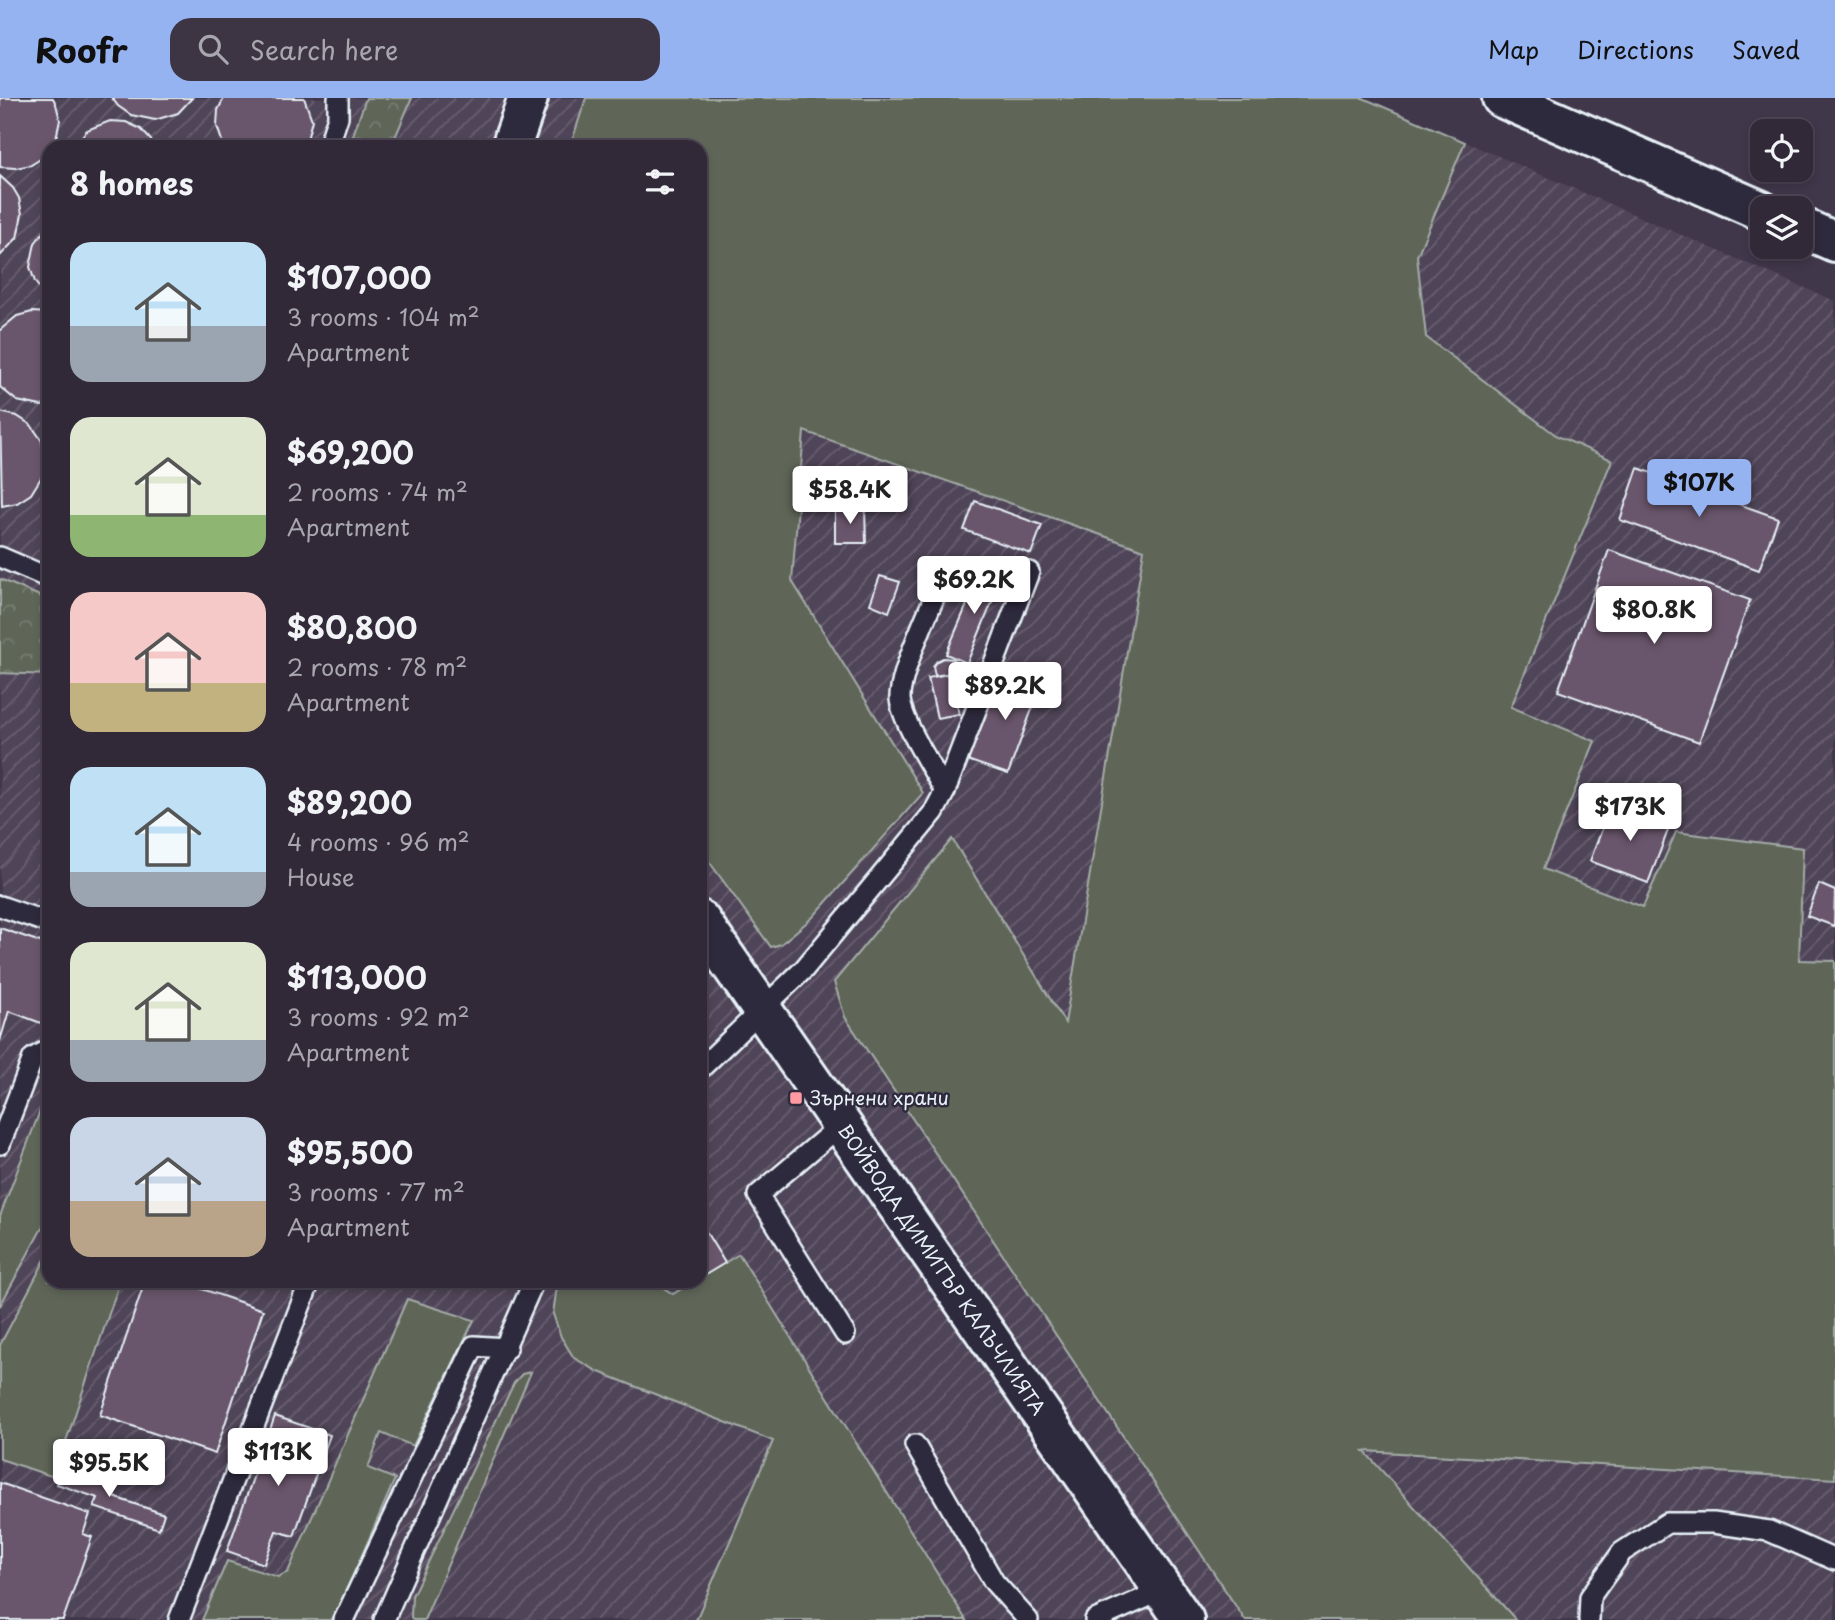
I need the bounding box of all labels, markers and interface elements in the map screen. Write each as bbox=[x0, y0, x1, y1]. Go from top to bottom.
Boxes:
search box bbox=[170, 18, 660, 81]
text: Roofr bbox=[35, 24, 128, 74]
icon: search bbox=[194, 30, 232, 68]
text: Search here bbox=[250, 30, 398, 69]
text: Map bbox=[1488, 31, 1539, 67]
text: Directions bbox=[1577, 31, 1694, 67]
text: Saved bbox=[1732, 31, 1800, 67]
map controls bbox=[1750, 119, 1813, 259]
button: locate bbox=[1750, 119, 1813, 182]
text: 8 homes bbox=[70, 160, 193, 205]
icon: filters bbox=[641, 163, 679, 201]
button: layers bbox=[1750, 196, 1813, 259]
text: $107,000 bbox=[287, 254, 432, 299]
icon: home bbox=[126, 270, 210, 354]
text: 3 rooms · 104 m² bbox=[287, 299, 480, 334]
text: Apartment bbox=[287, 334, 410, 369]
text: $69,200 bbox=[287, 429, 414, 474]
icon: home bbox=[126, 445, 210, 529]
pin: $107K bbox=[1650, 460, 1748, 519]
text: $107K bbox=[1663, 464, 1735, 499]
pin: $58.4K bbox=[793, 466, 907, 526]
text: $58.4K bbox=[809, 471, 891, 506]
text: 2 rooms · 74 m² bbox=[287, 474, 468, 509]
text: Apartment bbox=[287, 509, 410, 544]
pin: $69.2K bbox=[917, 556, 1031, 616]
text: $69.2K bbox=[933, 561, 1015, 596]
pin: $80.8K bbox=[1597, 587, 1711, 646]
text: $80.8K bbox=[1612, 591, 1696, 626]
text: $80,800 bbox=[287, 604, 417, 649]
icon: home bbox=[126, 620, 210, 704]
text: 2 rooms · 78 m² bbox=[287, 649, 467, 684]
pin: $89.2K bbox=[948, 662, 1062, 722]
text: $89.2K bbox=[964, 667, 1046, 702]
text: Apartment bbox=[287, 684, 410, 719]
text: $89,200 bbox=[287, 779, 412, 824]
pin: $173K bbox=[1581, 784, 1679, 843]
text: $173K bbox=[1594, 788, 1666, 823]
icon: home bbox=[126, 795, 210, 879]
text: 4 rooms · 96 m² bbox=[287, 824, 470, 859]
text: House bbox=[287, 859, 354, 894]
text: $113,000 bbox=[287, 954, 427, 999]
icon: home bbox=[126, 970, 210, 1054]
text: 3 rooms · 92 m² bbox=[287, 999, 470, 1034]
text: Apartment bbox=[287, 1034, 410, 1069]
place label: Зърнени храни bbox=[810, 1083, 949, 1111]
marker: Зърнени храни bbox=[788, 1090, 804, 1106]
street label: ВОЙВОДА ДИМИТЪР КАЛЪЧЛИЯТА bbox=[832, 1118, 1053, 1420]
text: $95,500 bbox=[287, 1129, 413, 1174]
icon: home bbox=[126, 1145, 210, 1229]
text: 3 rooms · 77 m² bbox=[287, 1174, 465, 1209]
text: Apartment bbox=[287, 1209, 410, 1244]
pin: $113K bbox=[229, 1428, 327, 1488]
text: $113K bbox=[244, 1433, 312, 1468]
pin: $95.5K bbox=[52, 1440, 166, 1499]
text: $95.5K bbox=[69, 1444, 149, 1479]

